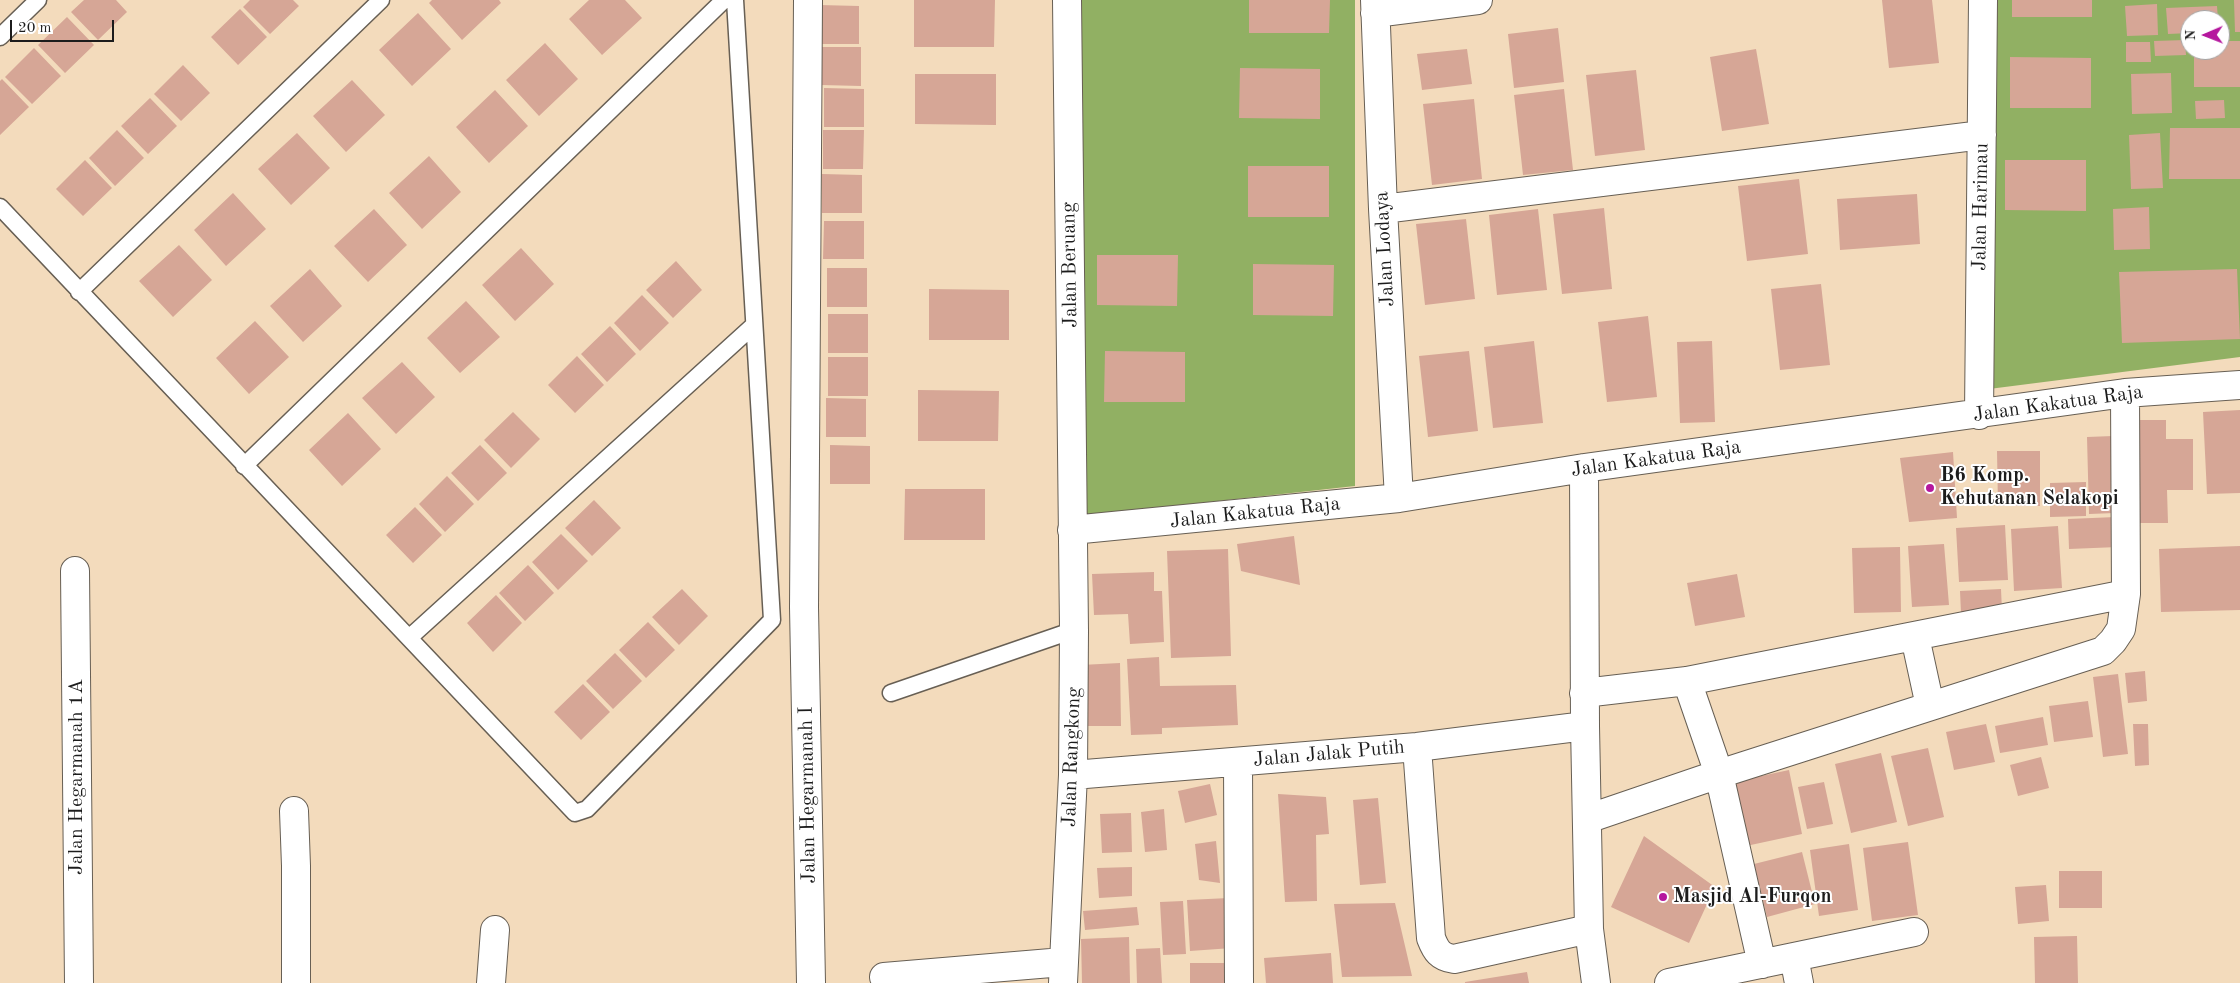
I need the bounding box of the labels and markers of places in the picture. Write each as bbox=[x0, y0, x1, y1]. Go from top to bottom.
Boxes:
place label: B6 Komp. Kehutanan Selakopi bbox=[1940, 464, 2119, 511]
marker: B6 Komp. Kehutanan Selakopi bbox=[1924, 482, 1936, 494]
place label: Masjid Al-Furqon bbox=[1673, 885, 1832, 909]
marker: Masjid Al-Furqon bbox=[1657, 891, 1669, 903]

